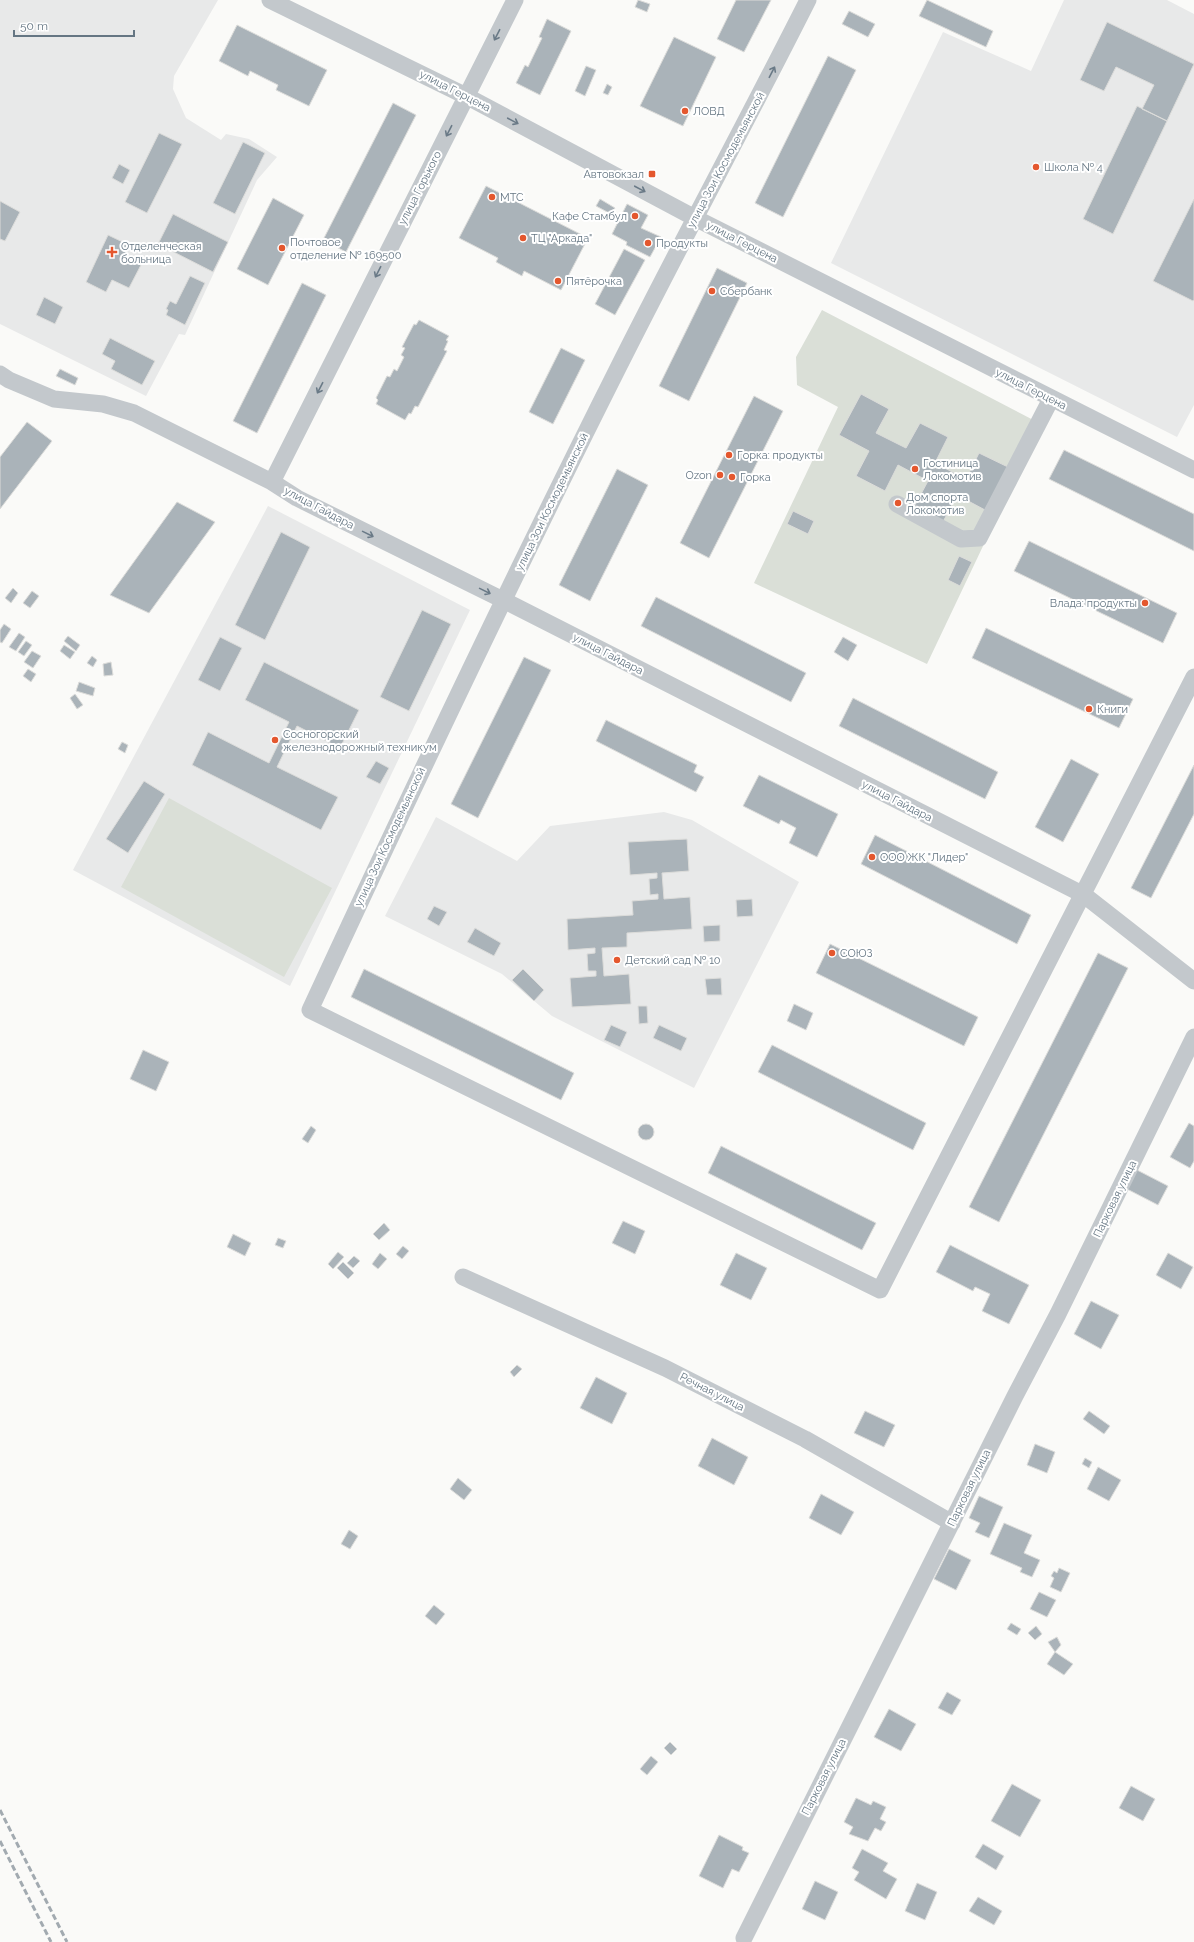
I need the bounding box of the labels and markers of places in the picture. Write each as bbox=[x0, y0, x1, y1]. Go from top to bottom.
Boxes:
place label: ЛОВД bbox=[693, 105, 725, 118]
marker: ЛОВД bbox=[680, 106, 690, 116]
place label: Школа № 4 bbox=[1044, 161, 1103, 174]
marker: Школа № 4 bbox=[1031, 162, 1041, 172]
place label: Автовокзал bbox=[583, 168, 644, 181]
marker: Автовокзал bbox=[647, 169, 657, 179]
place label: МТС bbox=[500, 191, 524, 204]
marker: МТС bbox=[487, 192, 497, 202]
place label: Кафе Стамбул bbox=[552, 210, 627, 223]
marker: Кафе Стамбул bbox=[630, 211, 640, 221]
place label: ТЦ "Аркада" bbox=[531, 232, 592, 245]
marker: ТЦ "Аркада" bbox=[518, 233, 528, 243]
place label: Почтовое отделение № 169500 bbox=[290, 236, 402, 262]
place label: Продукты bbox=[656, 237, 708, 250]
marker: Продукты bbox=[643, 238, 653, 248]
place label: Отделенческая больница bbox=[121, 240, 201, 266]
marker: Почтовое отделение № 169500 bbox=[277, 243, 287, 253]
marker: Отделенческая больница bbox=[106, 246, 118, 258]
place label: Пятёрочка bbox=[566, 275, 622, 288]
marker: Пятёрочка bbox=[553, 276, 563, 286]
place label: Сбербанк bbox=[720, 285, 773, 298]
marker: Сбербанк bbox=[707, 286, 717, 296]
place label: Горка: продукты bbox=[737, 449, 823, 462]
marker: Горка: продукты bbox=[724, 450, 734, 460]
place label: Гостиница Локомотив bbox=[923, 457, 982, 483]
marker: Гостиница Локомотив bbox=[910, 464, 920, 474]
place label: Ozon bbox=[685, 469, 712, 482]
marker: Ozon bbox=[715, 470, 725, 480]
place label: Горка bbox=[740, 471, 771, 484]
marker: Горка bbox=[727, 472, 737, 482]
place label: Дом спорта Локомотив bbox=[906, 491, 968, 517]
marker: Дом спорта Локомотив bbox=[893, 498, 903, 508]
place label: Влада: продукты bbox=[1050, 597, 1137, 610]
marker: Влада: продукты bbox=[1140, 598, 1150, 608]
place label: Книги bbox=[1097, 703, 1128, 716]
marker: Книги bbox=[1084, 704, 1094, 714]
place label: Сосногорский железнодорожный техникум bbox=[283, 728, 437, 754]
marker: Сосногорский железнодорожный техникум bbox=[270, 735, 280, 745]
place label: ООО ЖК "Лидер" bbox=[880, 851, 968, 864]
marker: ООО ЖК "Лидер" bbox=[867, 852, 877, 862]
place label: СОЮЗ bbox=[840, 947, 873, 960]
marker: СОЮЗ bbox=[827, 948, 837, 958]
place label: Детский сад № 10 bbox=[625, 954, 721, 967]
marker: Детский сад № 10 bbox=[612, 955, 622, 965]

